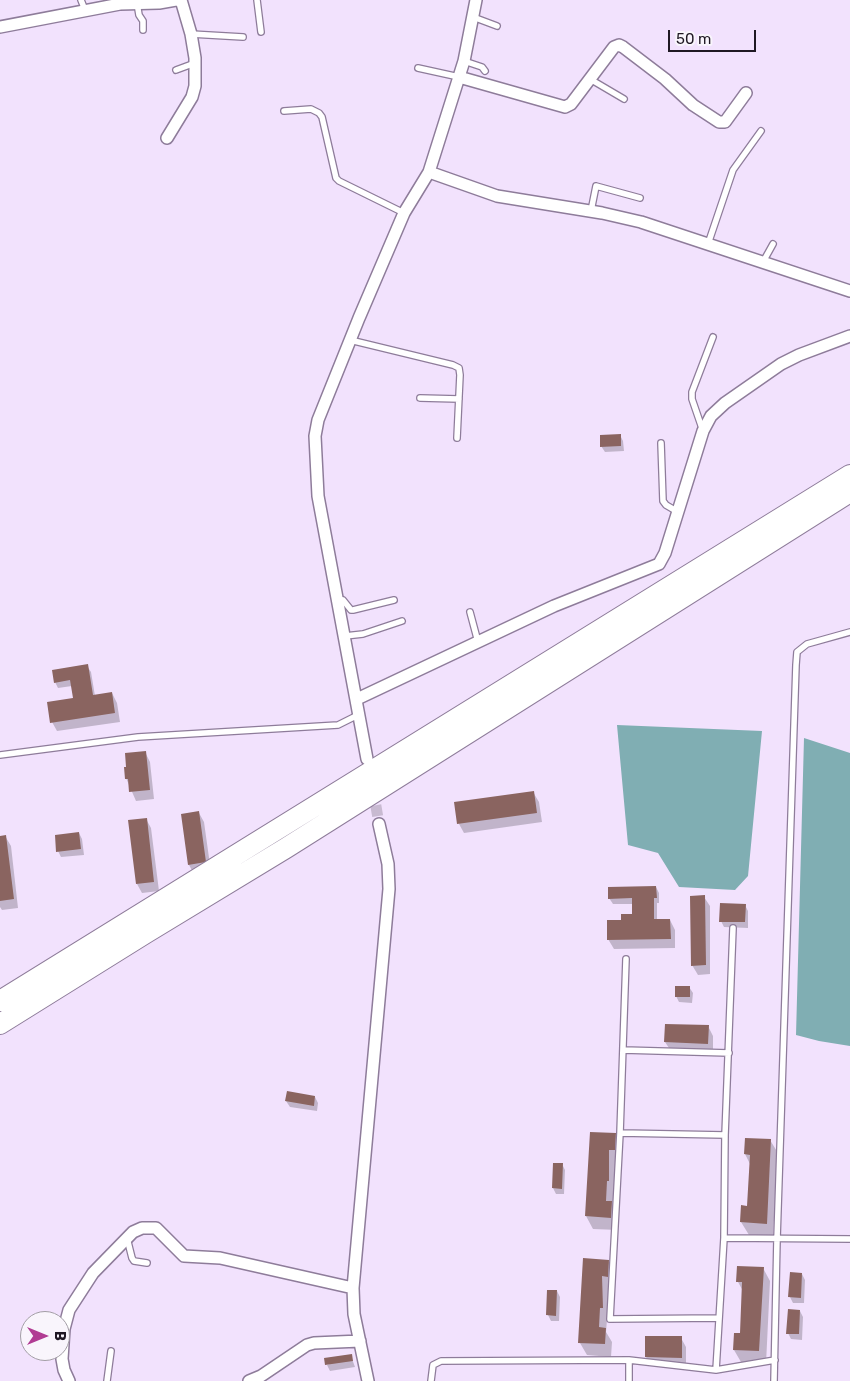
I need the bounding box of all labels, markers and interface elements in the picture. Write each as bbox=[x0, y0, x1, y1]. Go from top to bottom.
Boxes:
scale bar bbox=[670, 20, 758, 52]
text: 50 m bbox=[676, 30, 711, 48]
north arrow bbox=[20, 1311, 70, 1361]
text: B bbox=[51, 1331, 68, 1341]

